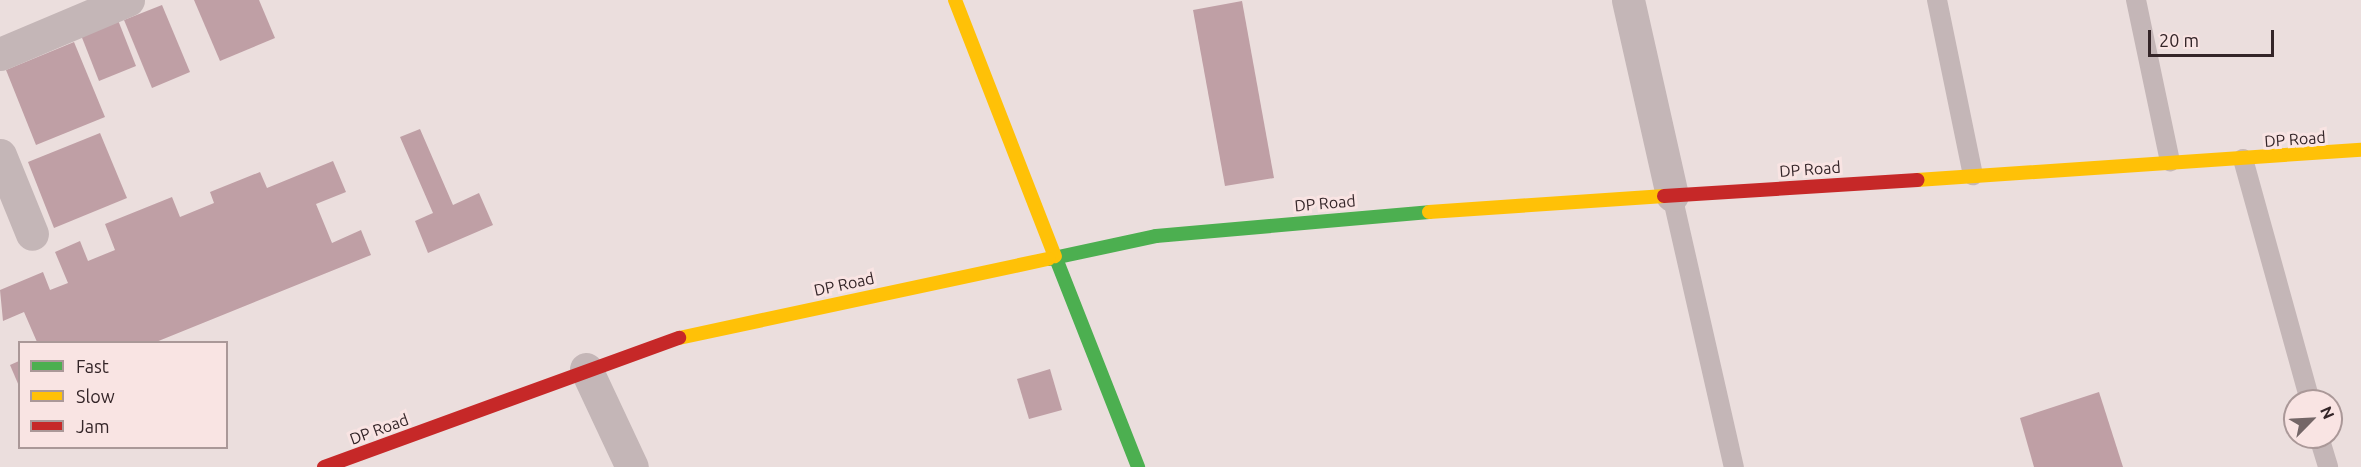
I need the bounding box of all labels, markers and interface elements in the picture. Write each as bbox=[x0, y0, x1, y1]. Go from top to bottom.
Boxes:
scale bar bbox=[2151, 18, 2277, 56]
text: 20 m bbox=[2159, 30, 2199, 50]
street label: DP Road bbox=[2264, 127, 2326, 151]
street label: DP Road bbox=[1779, 157, 1841, 181]
street label: DP Road bbox=[1294, 191, 1356, 215]
street label: DP Road bbox=[812, 268, 876, 300]
legend bbox=[18, 341, 228, 449]
text: Fast bbox=[76, 356, 109, 376]
text: Slow bbox=[76, 386, 115, 406]
north arrow bbox=[2283, 389, 2343, 449]
text: N bbox=[2317, 403, 2338, 422]
street label: DP Road bbox=[347, 409, 411, 449]
text: Jam bbox=[76, 416, 110, 436]

